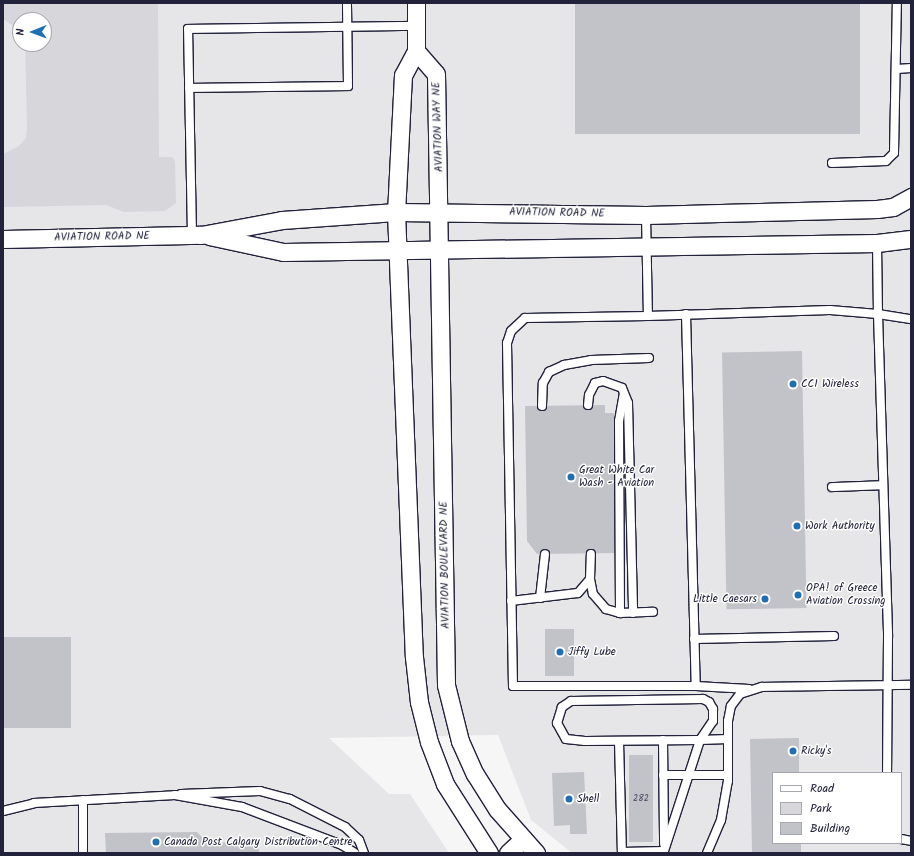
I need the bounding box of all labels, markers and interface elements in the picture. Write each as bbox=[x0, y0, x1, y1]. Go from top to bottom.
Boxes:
north arrow bbox=[12, 12, 52, 52]
text: N bbox=[12, 29, 30, 36]
street label: AVIATION WAY NE bbox=[430, 82, 446, 172]
street label: AVIATION ROAD NE bbox=[509, 206, 605, 220]
street label: AVIATION ROAD NE bbox=[54, 230, 150, 244]
place label: CCI Wireless bbox=[801, 377, 859, 391]
marker: CCI Wireless bbox=[788, 379, 798, 389]
place label: Great White Car Wash - Aviation bbox=[579, 464, 654, 490]
marker: Great White Car Wash - Aviation bbox=[566, 472, 576, 482]
street label: AVIATION BOULEVARD NE bbox=[437, 501, 453, 629]
place label: Work Authority bbox=[805, 519, 875, 533]
marker: Work Authority bbox=[792, 521, 802, 531]
place label: OPA! of Greece Aviation Crossing bbox=[806, 582, 886, 608]
marker: OPA! of Greece Aviation Crossing bbox=[793, 590, 803, 600]
place label: Little Caesars bbox=[693, 592, 757, 606]
marker: Little Caesars bbox=[760, 594, 770, 604]
place label: Jiffy Lube bbox=[568, 645, 616, 659]
marker: Jiffy Lube bbox=[555, 647, 565, 657]
place label: Ricky's bbox=[801, 744, 832, 758]
marker: Ricky's bbox=[788, 746, 798, 756]
legend bbox=[772, 772, 902, 844]
text: Road bbox=[810, 779, 834, 798]
place label: Shell bbox=[577, 792, 599, 806]
marker: Shell bbox=[564, 794, 574, 804]
house number: 282 bbox=[633, 794, 649, 804]
text: Park bbox=[810, 799, 832, 818]
text: Building bbox=[810, 819, 850, 838]
place label: Canada Post Calgary Distribution Centre bbox=[164, 835, 353, 849]
marker: Canada Post Calgary Distribution Centre bbox=[151, 837, 161, 847]

